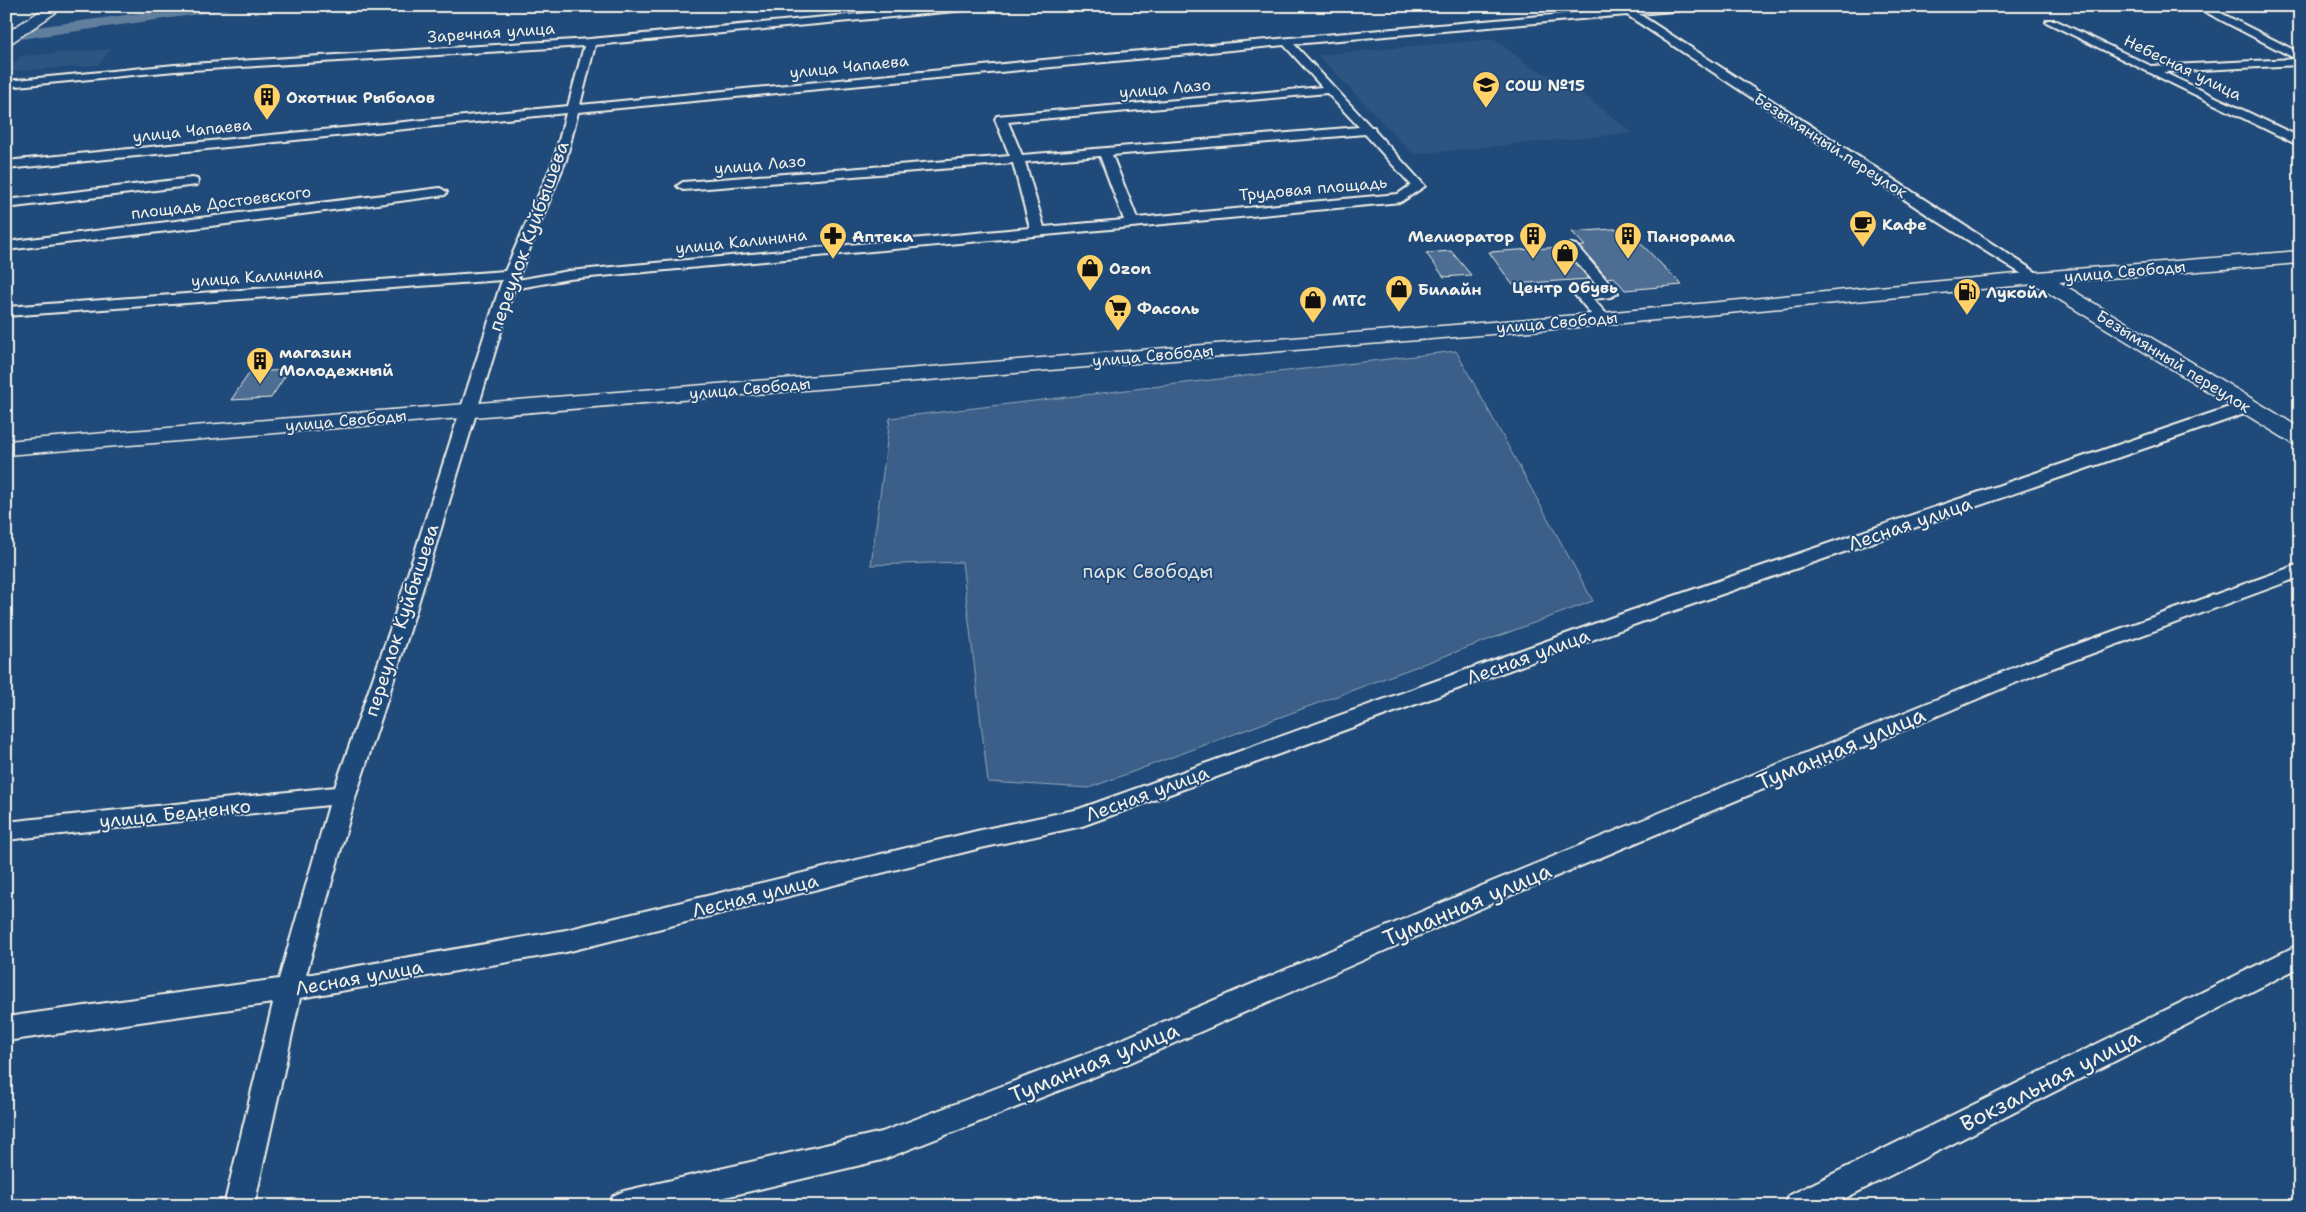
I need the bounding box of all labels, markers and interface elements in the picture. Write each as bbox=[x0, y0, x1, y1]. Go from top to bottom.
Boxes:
street label: Заречная улица bbox=[427, 18, 555, 47]
street label: Небесная улица bbox=[2120, 30, 2245, 105]
street label: улица Чапаева bbox=[788, 50, 910, 83]
school or university icon: СОШ №15 bbox=[1471, 70, 1501, 109]
street label: улица Лазо bbox=[1118, 74, 1212, 103]
place label: СОШ №15 bbox=[1505, 75, 1585, 96]
building icon: Охотник Рыболов bbox=[252, 82, 282, 121]
place label: Охотник Рыболов bbox=[286, 87, 435, 108]
street label: Безымянный переулок bbox=[1750, 88, 1912, 203]
street label: улица Чапаева bbox=[131, 114, 253, 147]
street label: переулок Куйбышева bbox=[482, 137, 575, 335]
street label: улица Лазо bbox=[713, 150, 807, 179]
street label: Трудовая площадь bbox=[1238, 172, 1388, 205]
street label: площадь Достоевского bbox=[130, 181, 312, 224]
cafe icon: Кафе bbox=[1848, 209, 1878, 248]
place label: Кафе bbox=[1882, 214, 1927, 235]
pharmacy icon: Аптека bbox=[818, 221, 848, 260]
building icon: Мелиоратор bbox=[1518, 221, 1548, 260]
building icon: Панорама bbox=[1613, 221, 1643, 260]
street label: улица Калинина bbox=[674, 224, 808, 259]
place label: Аптека bbox=[852, 226, 913, 247]
place label: Мелиоратор bbox=[1408, 226, 1514, 247]
place label: Панорама bbox=[1647, 226, 1735, 247]
shop icon: Центр Обувь bbox=[1550, 238, 1580, 277]
shop icon: Ozon bbox=[1075, 253, 1105, 292]
street label: улица Свободы bbox=[2063, 256, 2187, 287]
place label: Ozon bbox=[1109, 258, 1152, 279]
street label: улица Калинина bbox=[190, 261, 324, 292]
shop icon: Билайн bbox=[1384, 274, 1414, 313]
place label: Центр Обувь bbox=[1512, 277, 1618, 298]
fuel station icon: Лукойл bbox=[1952, 277, 1982, 316]
place label: Билайн bbox=[1418, 279, 1482, 300]
place label: Лукойл bbox=[1986, 282, 2048, 303]
shop icon: МТС bbox=[1298, 285, 1328, 324]
place label: МТС bbox=[1332, 290, 1367, 311]
supermarket icon: Фасоль bbox=[1103, 293, 1133, 332]
place label: Фасоль bbox=[1137, 298, 1200, 319]
street label: Безымянный переулок bbox=[2092, 305, 2255, 418]
street label: улица Свободы bbox=[1495, 307, 1619, 338]
street label: улица Свободы bbox=[1091, 340, 1215, 371]
place label: магазин Молодежный bbox=[279, 342, 393, 381]
building icon: магазин Молодежный bbox=[245, 346, 275, 385]
street label: улица Свободы bbox=[688, 373, 812, 404]
street label: улица Свободы bbox=[284, 405, 408, 436]
street label: Лесная улица bbox=[1845, 491, 1976, 556]
street label: переулок Куйбышева bbox=[359, 521, 444, 720]
park label: парк Свободы bbox=[1083, 559, 1213, 584]
street label: Лесная улица bbox=[1463, 623, 1593, 690]
street label: Туманная улица bbox=[1752, 700, 1930, 797]
street label: Лесная улица bbox=[1082, 760, 1212, 827]
street label: улица Бедненко bbox=[98, 793, 252, 834]
street label: Туманная улица bbox=[1378, 856, 1556, 953]
street label: Лесная улица bbox=[689, 868, 821, 923]
street label: Лесная улица bbox=[293, 954, 425, 1001]
street label: Туманная улица bbox=[1005, 1015, 1184, 1110]
street label: Вокзальная улица bbox=[1955, 1022, 2146, 1138]

